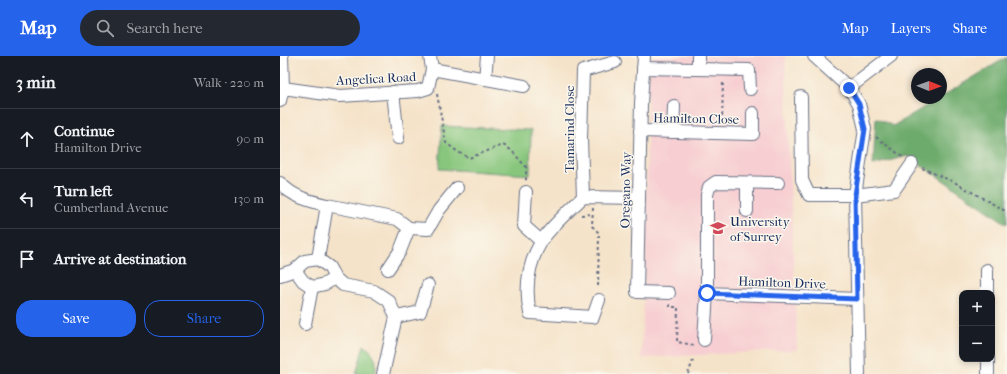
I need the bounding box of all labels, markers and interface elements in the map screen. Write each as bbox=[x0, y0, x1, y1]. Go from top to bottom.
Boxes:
search box bbox=[80, 10, 360, 46]
text: Map bbox=[20, 17, 56, 39]
icon: search bbox=[94, 17, 116, 39]
text: Search here bbox=[126, 19, 203, 37]
text: Map bbox=[842, 20, 869, 37]
text: Layers bbox=[891, 20, 931, 37]
text: Share bbox=[953, 20, 987, 37]
north arrow bbox=[911, 68, 947, 104]
street label: Angelica Road bbox=[335, 69, 417, 88]
text: 3 min bbox=[16, 72, 56, 92]
text: Walk · 220 m bbox=[193, 75, 264, 90]
route end bbox=[840, 79, 858, 97]
street label: Tamarind Close bbox=[562, 85, 577, 173]
street label: Hamilton Close bbox=[653, 110, 740, 127]
text: Continue bbox=[54, 122, 114, 140]
icon: ahead bbox=[16, 128, 38, 150]
text: 90 m bbox=[236, 131, 264, 146]
text: Hamilton Drive bbox=[54, 140, 142, 155]
street label: Oregano Way bbox=[617, 151, 634, 228]
text: Turn left bbox=[54, 182, 112, 200]
icon: left bbox=[16, 188, 38, 210]
text: 130 m bbox=[233, 191, 264, 206]
text: Cumberland Avenue bbox=[54, 200, 168, 215]
place label: University of Surrey bbox=[730, 214, 791, 244]
school or university icon: University of Surrey bbox=[709, 219, 727, 237]
icon: arrive bbox=[16, 248, 38, 270]
text: Arrive at destination bbox=[54, 250, 186, 268]
street label: Hamilton Drive bbox=[738, 273, 827, 292]
route start bbox=[698, 284, 716, 302]
map controls bbox=[959, 290, 995, 362]
button: + bbox=[959, 290, 995, 326]
button: Save bbox=[16, 300, 136, 337]
button: Share bbox=[144, 300, 264, 337]
button: − bbox=[959, 326, 995, 362]

